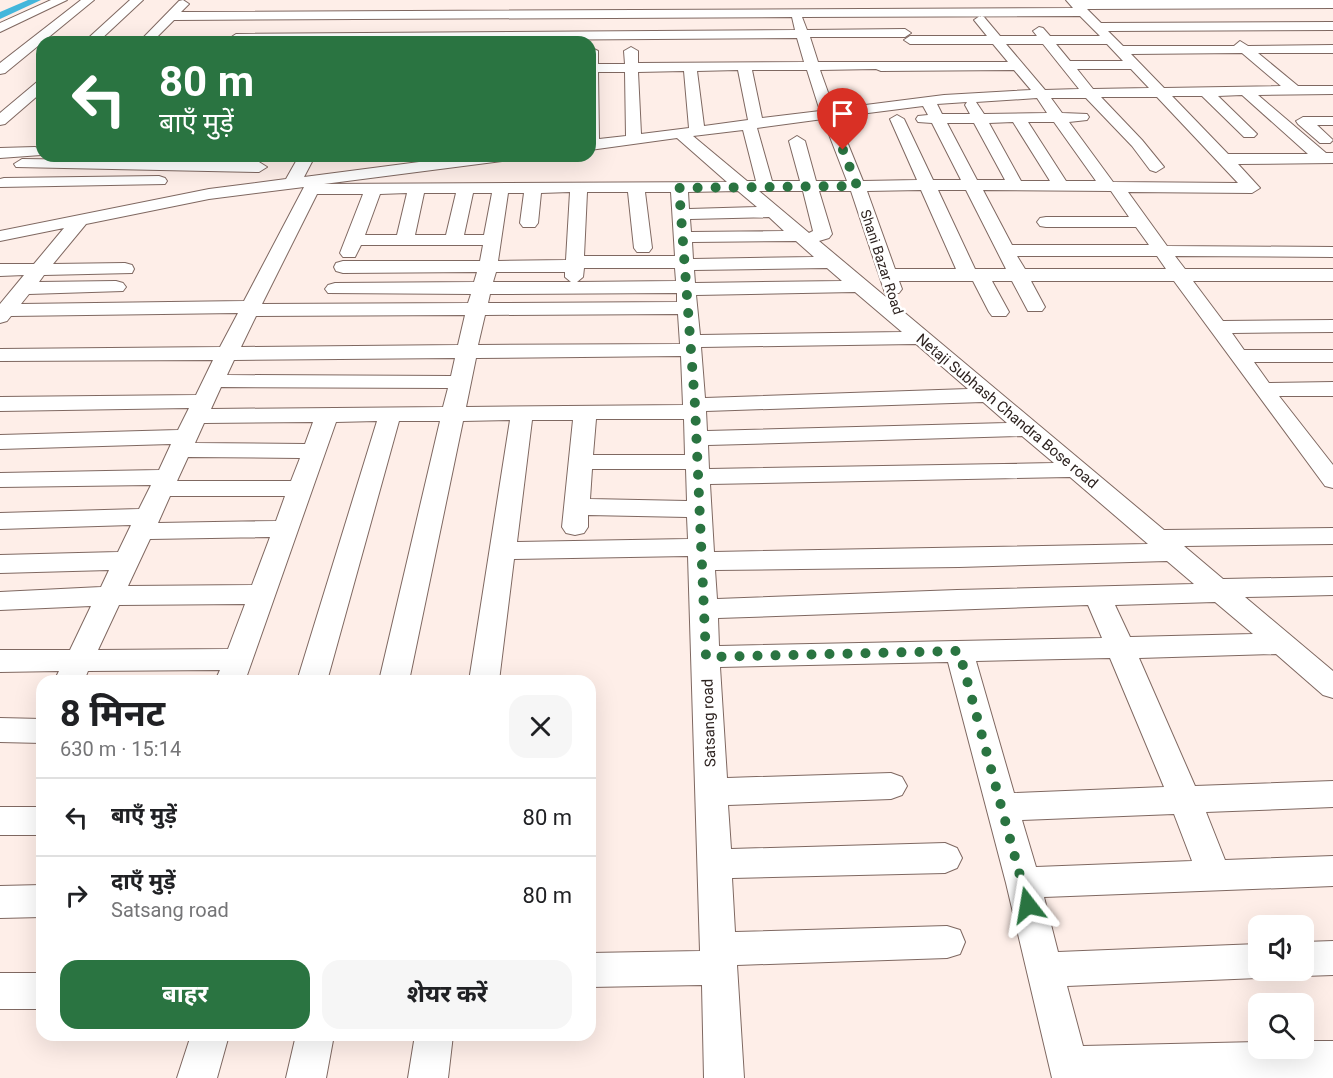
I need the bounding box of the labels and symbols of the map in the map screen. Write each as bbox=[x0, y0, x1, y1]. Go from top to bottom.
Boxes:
pin bbox=[817, 88, 868, 150]
street label: Shani Bazar Road bbox=[857, 207, 907, 317]
street label: Netaji Subhash Chandra Bose road bbox=[913, 330, 1101, 492]
street label: Satsang road bbox=[698, 679, 720, 767]
position arrow bbox=[996, 873, 1060, 937]

